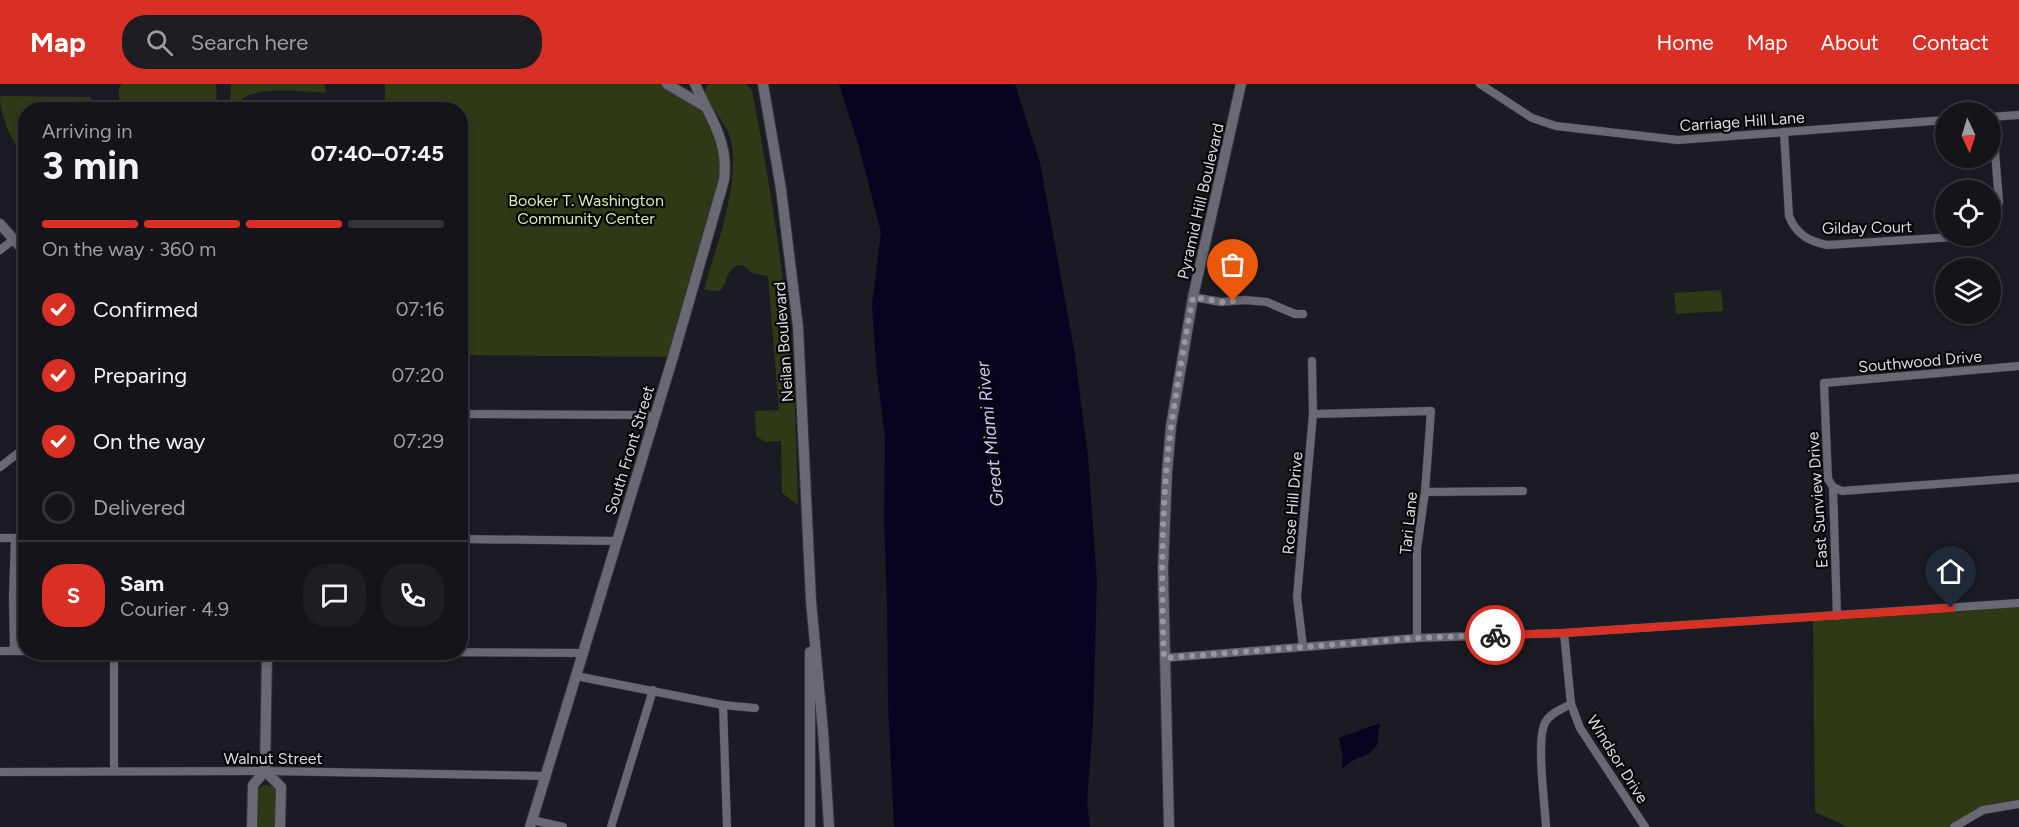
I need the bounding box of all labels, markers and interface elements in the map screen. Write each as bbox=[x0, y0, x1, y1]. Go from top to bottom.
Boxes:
search box bbox=[122, 15, 542, 69]
text: Map bbox=[30, 25, 86, 59]
icon: search bbox=[143, 26, 176, 59]
text: Search here bbox=[191, 29, 308, 56]
text: Home bbox=[1657, 30, 1714, 55]
text: Map bbox=[1747, 30, 1788, 55]
text: About bbox=[1821, 30, 1879, 55]
text: Contact bbox=[1912, 30, 1989, 55]
north arrow bbox=[1935, 102, 2001, 168]
map controls bbox=[1935, 102, 2001, 324]
street label: Carriage Hill Lane bbox=[1679, 108, 1805, 135]
text: Arriving in bbox=[42, 119, 132, 143]
street label: Pyramid Hill Boulevard bbox=[1173, 121, 1228, 281]
text: 07:40–07:45 bbox=[311, 140, 444, 167]
text: 3 min bbox=[42, 142, 139, 189]
button: locate bbox=[1935, 180, 2001, 246]
park label: Booker T. Washington Community Center bbox=[508, 191, 664, 228]
street label: Gilday Court bbox=[1822, 217, 1912, 238]
text: On the way · 360 m bbox=[42, 237, 216, 261]
pin bbox=[1207, 239, 1258, 301]
icon: bag bbox=[1216, 248, 1249, 281]
button: layers bbox=[1935, 258, 2001, 324]
street label: Neilan Boulevard bbox=[770, 281, 797, 403]
icon: check bbox=[42, 293, 75, 326]
text: Confirmed bbox=[93, 296, 198, 323]
text: 07:16 bbox=[396, 297, 444, 321]
street label: Southwood Drive bbox=[1857, 347, 1983, 376]
icon: check bbox=[42, 359, 75, 392]
water label: Great Miami River bbox=[971, 359, 1009, 508]
text: Preparing bbox=[93, 362, 187, 389]
text: 07:20 bbox=[391, 363, 444, 387]
street label: South Front Street bbox=[601, 383, 658, 517]
icon: check bbox=[42, 425, 75, 458]
text: On the way bbox=[93, 428, 205, 455]
text: 07:29 bbox=[393, 429, 444, 453]
street label: East Sunview Drive bbox=[1803, 431, 1832, 569]
street label: Rose Hill Drive bbox=[1279, 451, 1306, 555]
street label: Tari Lane bbox=[1396, 490, 1421, 555]
text: Delivered bbox=[93, 494, 186, 521]
pin bbox=[1925, 546, 1976, 608]
icon: home bbox=[1934, 555, 1967, 588]
button: chat bbox=[303, 564, 366, 627]
button: phone bbox=[381, 564, 444, 627]
text: Sam bbox=[120, 570, 164, 597]
text: S bbox=[67, 582, 80, 609]
text: Courier · 4.9 bbox=[120, 597, 229, 621]
courier bbox=[1465, 605, 1525, 665]
icon: bike bbox=[1479, 619, 1512, 652]
street label: Windsor Drive bbox=[1583, 712, 1652, 807]
street label: Walnut Street bbox=[223, 749, 323, 768]

